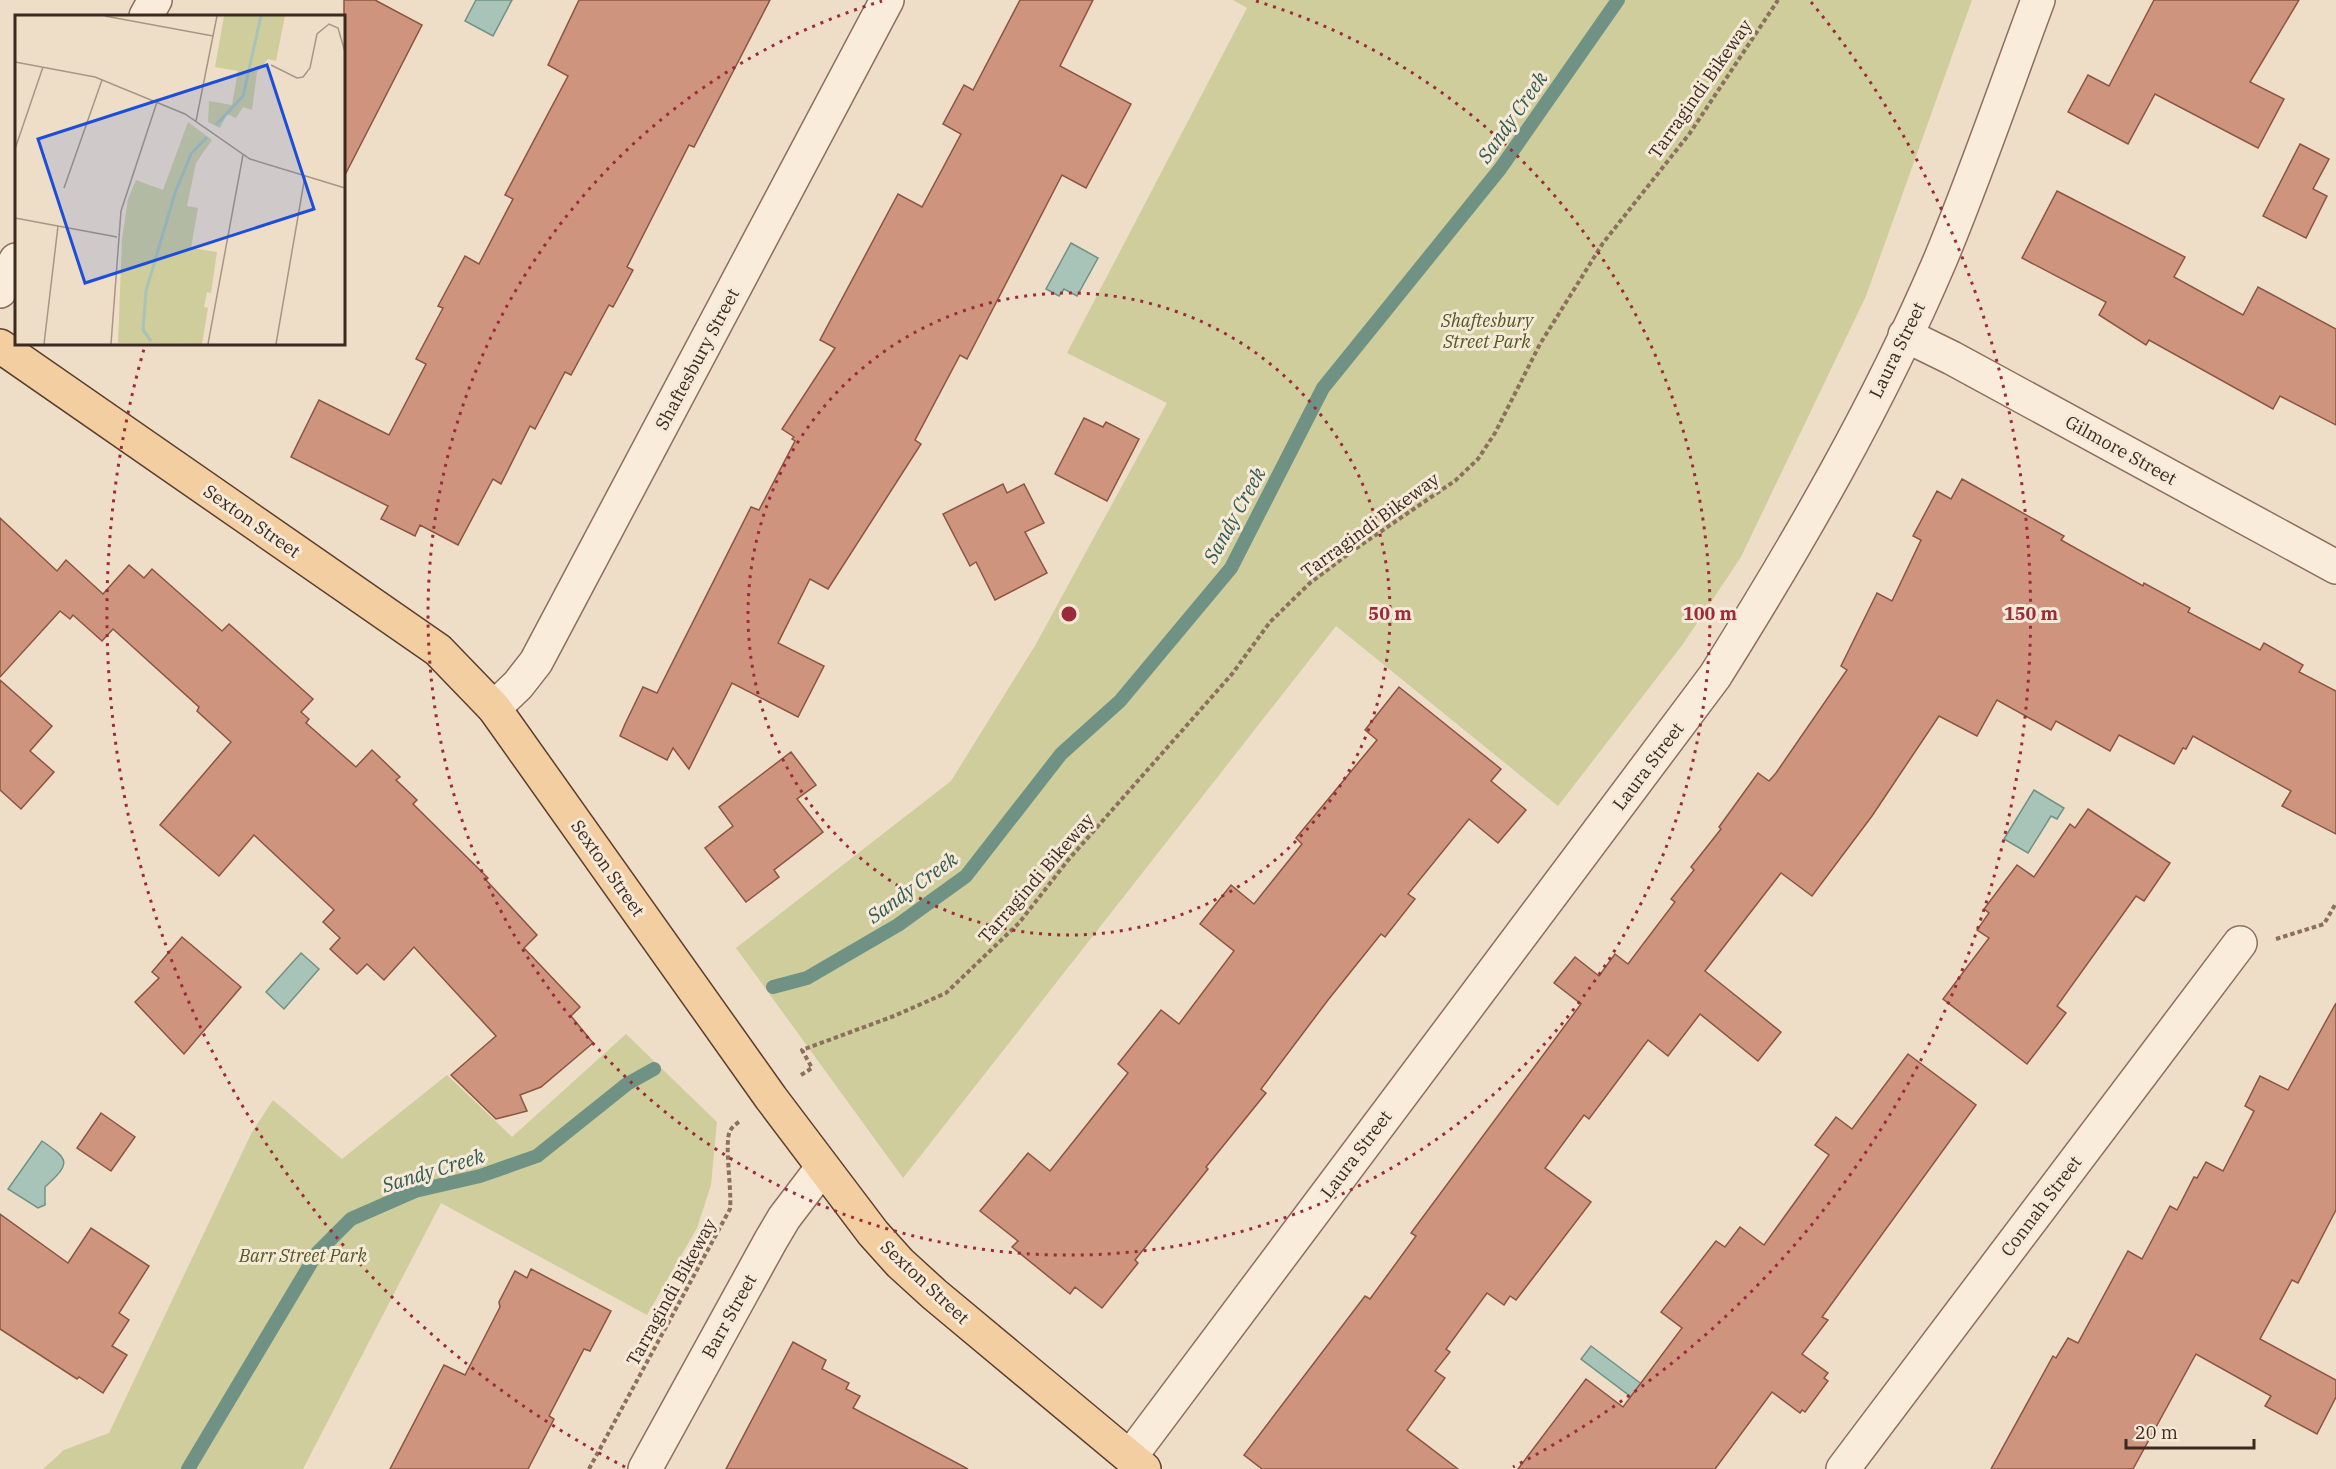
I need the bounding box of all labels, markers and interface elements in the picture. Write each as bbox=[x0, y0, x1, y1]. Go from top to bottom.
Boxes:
inset map bbox=[15, 15, 345, 345]
street label: Tarragindi Bikeway bbox=[1643, 15, 1757, 163]
water label: Sandy Creek bbox=[1470, 66, 1554, 169]
street label: Shaftesbury Street bbox=[650, 284, 744, 434]
street label: Laura Street bbox=[1864, 298, 1930, 402]
park label: Shaftesbury Street Park bbox=[1440, 309, 1535, 353]
street label: Gilmore Street bbox=[2061, 410, 2181, 490]
water label: Sandy Creek bbox=[1196, 462, 1272, 569]
street label: Tarragindi Bikeway bbox=[1296, 467, 1444, 583]
street label: Sexton Street bbox=[199, 479, 305, 563]
text: 50 m bbox=[1368, 602, 1412, 625]
text: 100 m bbox=[1683, 602, 1738, 625]
text: 150 m bbox=[2004, 602, 2059, 625]
centre of rings bbox=[1059, 604, 1079, 624]
street label: Laura Street bbox=[1607, 718, 1689, 814]
street label: Tarragindi Bikeway bbox=[973, 808, 1099, 948]
street label: Sexton Street bbox=[566, 815, 650, 921]
water label: Sandy Creek bbox=[860, 845, 963, 930]
street label: Laura Street bbox=[1315, 1106, 1397, 1202]
water label: Sandy Creek bbox=[377, 1141, 488, 1199]
street label: Connah Street bbox=[1996, 1151, 2086, 1261]
street label: Tarragindi Bikeway bbox=[621, 1214, 721, 1370]
street label: Sexton Street bbox=[876, 1235, 974, 1329]
park label: Barr Street Park bbox=[238, 1244, 368, 1267]
street label: Barr Street bbox=[697, 1270, 761, 1362]
scale bar bbox=[2126, 1412, 2254, 1450]
text: 20 m bbox=[2135, 1421, 2178, 1444]

